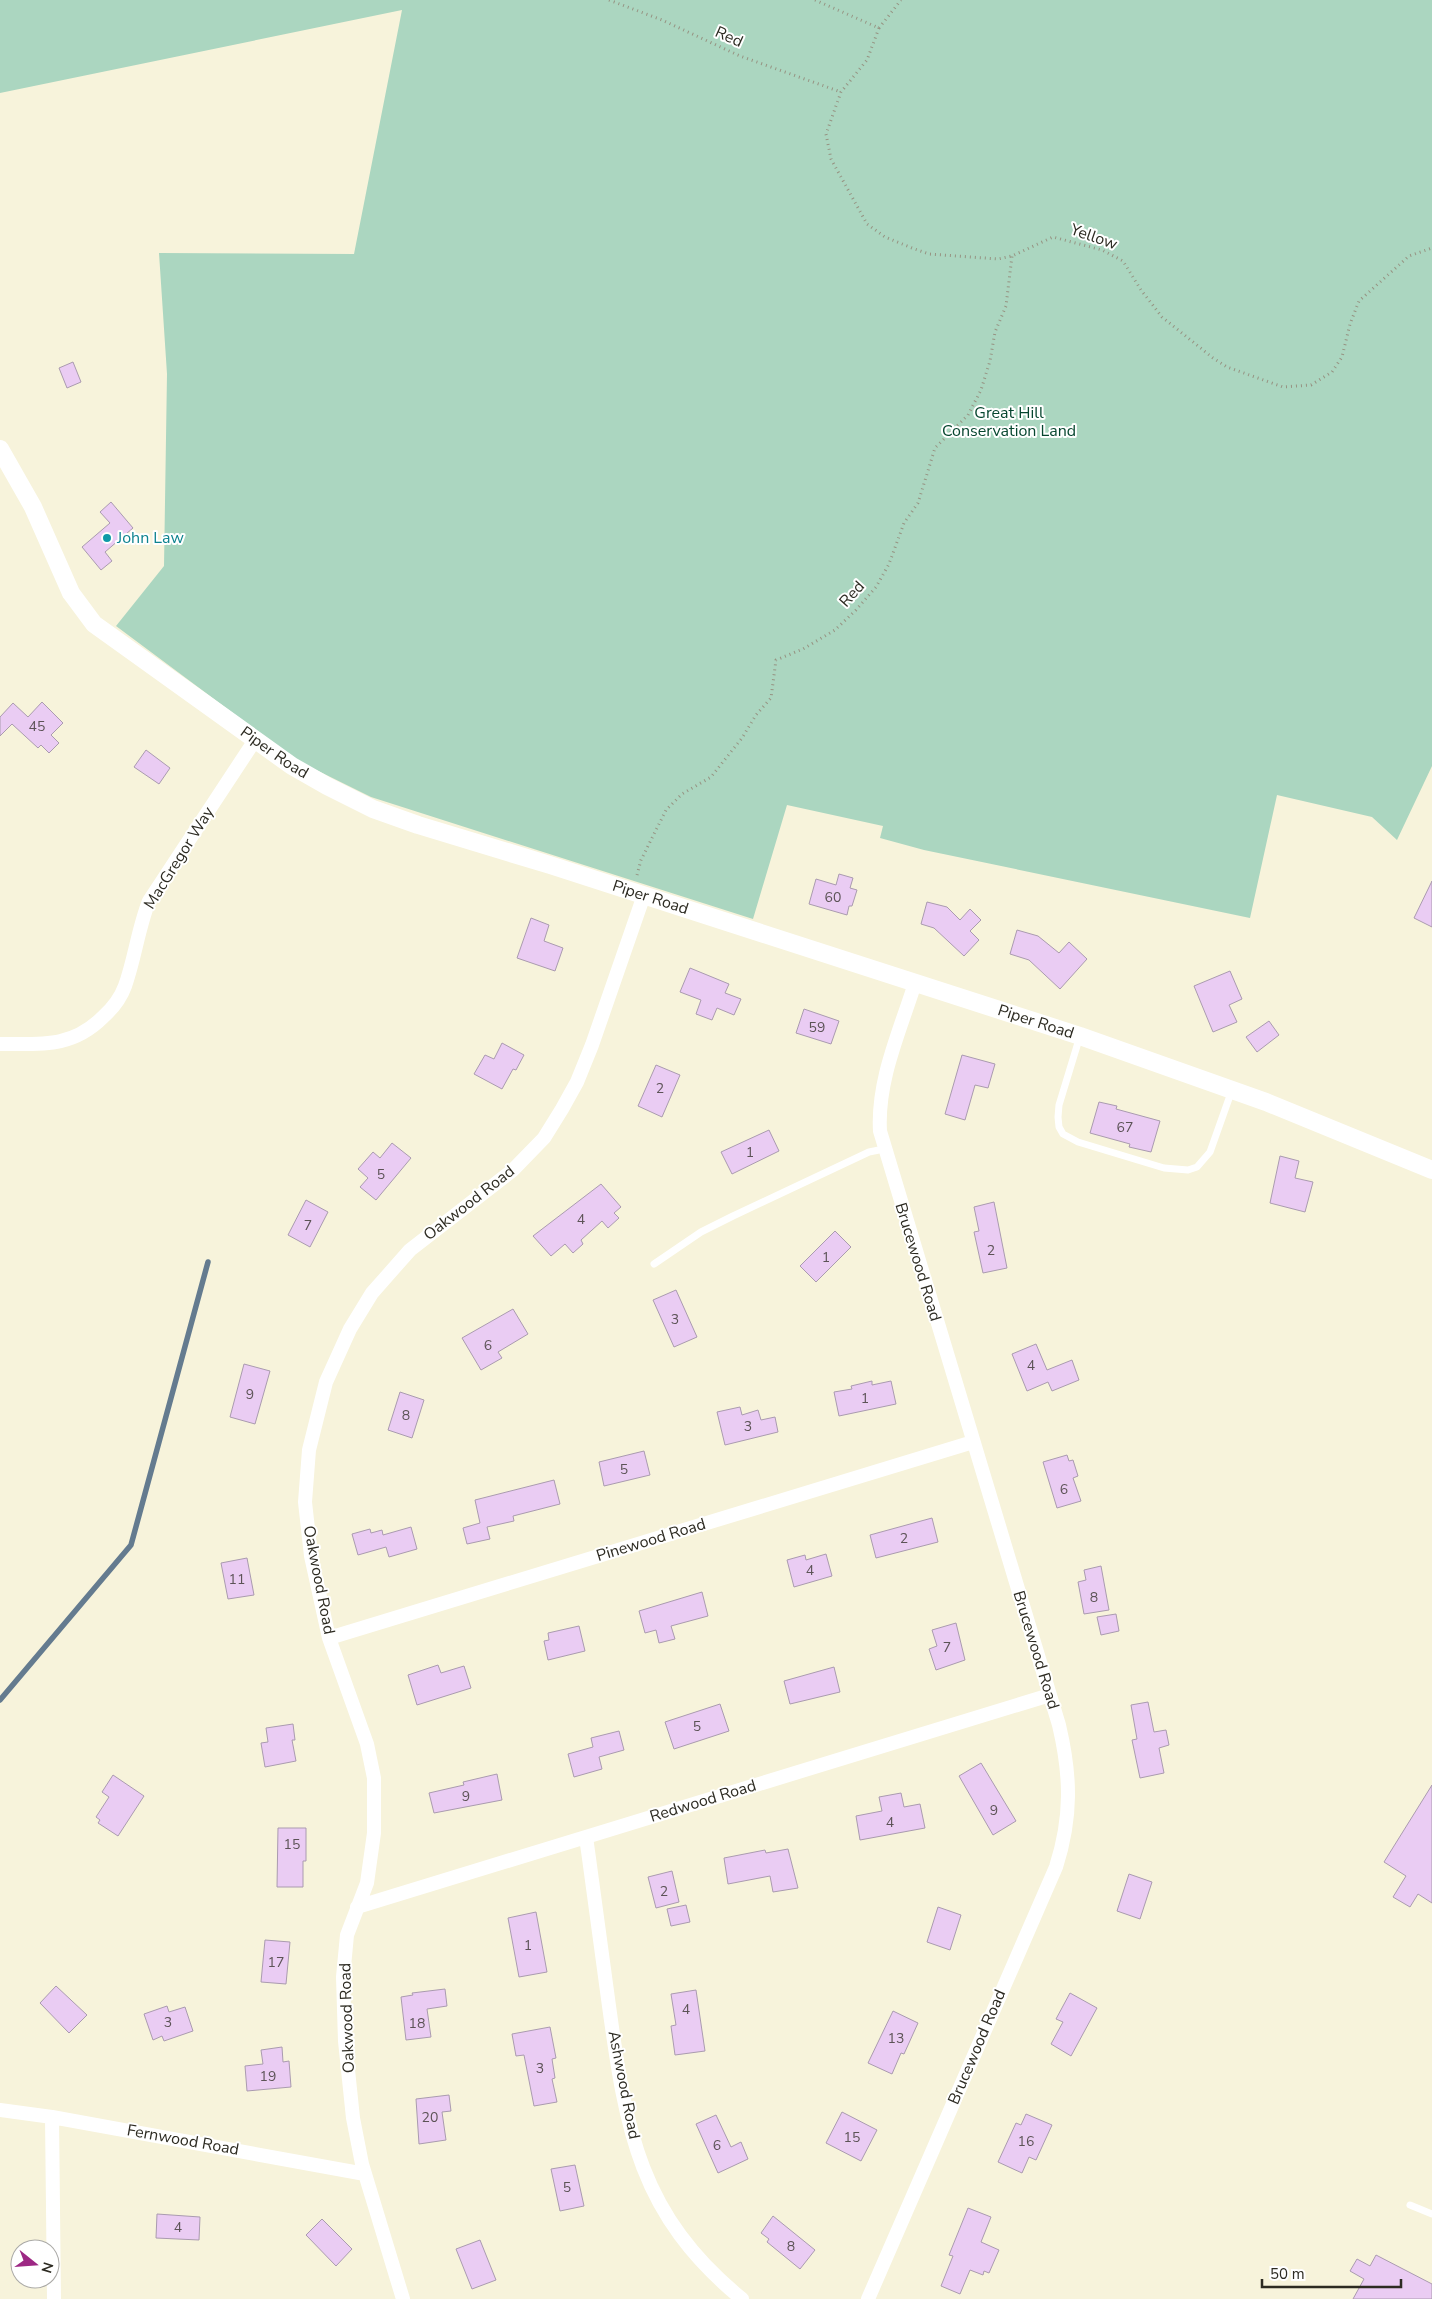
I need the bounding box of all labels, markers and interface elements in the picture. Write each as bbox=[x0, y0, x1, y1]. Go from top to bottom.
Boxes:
street label: Red bbox=[712, 21, 746, 53]
street label: Yellow bbox=[1067, 218, 1121, 255]
park label: Great Hill Conservation Land bbox=[942, 402, 1076, 442]
place label: John Law bbox=[116, 527, 184, 549]
marker: John Law bbox=[101, 532, 113, 544]
street label: Red bbox=[834, 576, 870, 612]
house number: 45 bbox=[29, 717, 45, 736]
street label: Piper Road bbox=[236, 721, 313, 784]
street label: MacGregor Way bbox=[139, 802, 220, 913]
street label: Piper Road bbox=[610, 875, 691, 920]
house number: 60 bbox=[825, 888, 841, 907]
street label: Piper Road bbox=[995, 999, 1077, 1044]
house number: 59 bbox=[809, 1018, 825, 1037]
house number: 2 bbox=[656, 1079, 664, 1098]
house number: 67 bbox=[1117, 1118, 1133, 1137]
house number: 1 bbox=[746, 1143, 754, 1162]
street label: Oakwood Road bbox=[419, 1160, 519, 1246]
house number: 5 bbox=[377, 1165, 385, 1184]
street label: Brucewood Road bbox=[890, 1200, 946, 1324]
house number: 4 bbox=[577, 1210, 585, 1229]
house number: 7 bbox=[304, 1216, 312, 1235]
house number: 2 bbox=[987, 1241, 995, 1260]
house number: 1 bbox=[822, 1248, 830, 1267]
house number: 3 bbox=[671, 1310, 679, 1329]
house number: 6 bbox=[484, 1336, 492, 1355]
house number: 4 bbox=[1027, 1356, 1035, 1375]
house number: 9 bbox=[246, 1385, 254, 1404]
house number: 1 bbox=[861, 1389, 869, 1408]
house number: 8 bbox=[402, 1406, 410, 1425]
house number: 3 bbox=[744, 1417, 752, 1436]
house number: 5 bbox=[620, 1460, 628, 1479]
house number: 6 bbox=[1060, 1480, 1068, 1499]
street label: Pinewood Road bbox=[594, 1513, 708, 1567]
street label: Oakwood Road bbox=[298, 1524, 340, 1636]
house number: 2 bbox=[900, 1529, 908, 1548]
house number: 4 bbox=[806, 1561, 814, 1580]
house number: 11 bbox=[229, 1570, 245, 1589]
street label: Brucewood Road bbox=[1008, 1588, 1064, 1712]
house number: 8 bbox=[1090, 1588, 1098, 1607]
house number: 7 bbox=[943, 1638, 951, 1657]
house number: 5 bbox=[693, 1717, 701, 1736]
street label: Redwood Road bbox=[647, 1774, 759, 1828]
house number: 9 bbox=[462, 1787, 470, 1806]
house number: 9 bbox=[990, 1801, 998, 1820]
house number: 4 bbox=[886, 1813, 894, 1832]
house number: 15 bbox=[284, 1835, 300, 1854]
house number: 2 bbox=[660, 1882, 668, 1901]
house number: 1 bbox=[524, 1936, 532, 1955]
house number: 17 bbox=[268, 1953, 284, 1972]
street label: Oakwood Road bbox=[334, 1963, 360, 2073]
street label: Brucewood Road bbox=[943, 1986, 1011, 2108]
house number: 4 bbox=[682, 2000, 690, 2019]
house number: 3 bbox=[164, 2013, 172, 2032]
house number: 18 bbox=[409, 2014, 425, 2033]
street label: Ashwood Road bbox=[603, 2029, 645, 2141]
house number: 13 bbox=[888, 2029, 904, 2048]
house number: 3 bbox=[536, 2059, 544, 2078]
house number: 19 bbox=[260, 2067, 276, 2086]
house number: 20 bbox=[422, 2108, 438, 2127]
street label: Fernwood Road bbox=[125, 2119, 241, 2161]
house number: 15 bbox=[844, 2128, 860, 2147]
house number: 16 bbox=[1018, 2132, 1034, 2151]
house number: 6 bbox=[713, 2136, 721, 2155]
house number: 5 bbox=[563, 2178, 571, 2197]
house number: 4 bbox=[174, 2218, 182, 2237]
house number: 8 bbox=[787, 2237, 795, 2256]
north arrow bbox=[10, 2239, 60, 2289]
scale bar bbox=[1262, 2256, 1401, 2288]
text: N bbox=[36, 2260, 58, 2275]
text: 50 m bbox=[1270, 2264, 1305, 2284]

